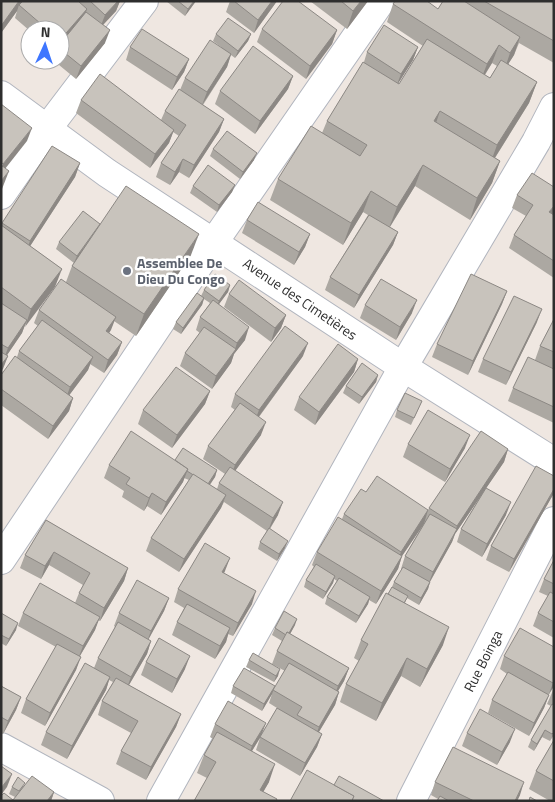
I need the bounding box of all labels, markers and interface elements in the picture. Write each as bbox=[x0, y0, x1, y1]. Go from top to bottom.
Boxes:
north arrow bbox=[20, 20, 70, 70]
text: N bbox=[40, 21, 51, 42]
place label: Assemblee De Dieu Du Congo bbox=[137, 252, 225, 289]
street label: Avenue des Cimetières bbox=[239, 253, 362, 345]
marker: Assemblee De Dieu Du Congo bbox=[121, 265, 133, 277]
street label: Rue Boinga bbox=[458, 626, 507, 695]

